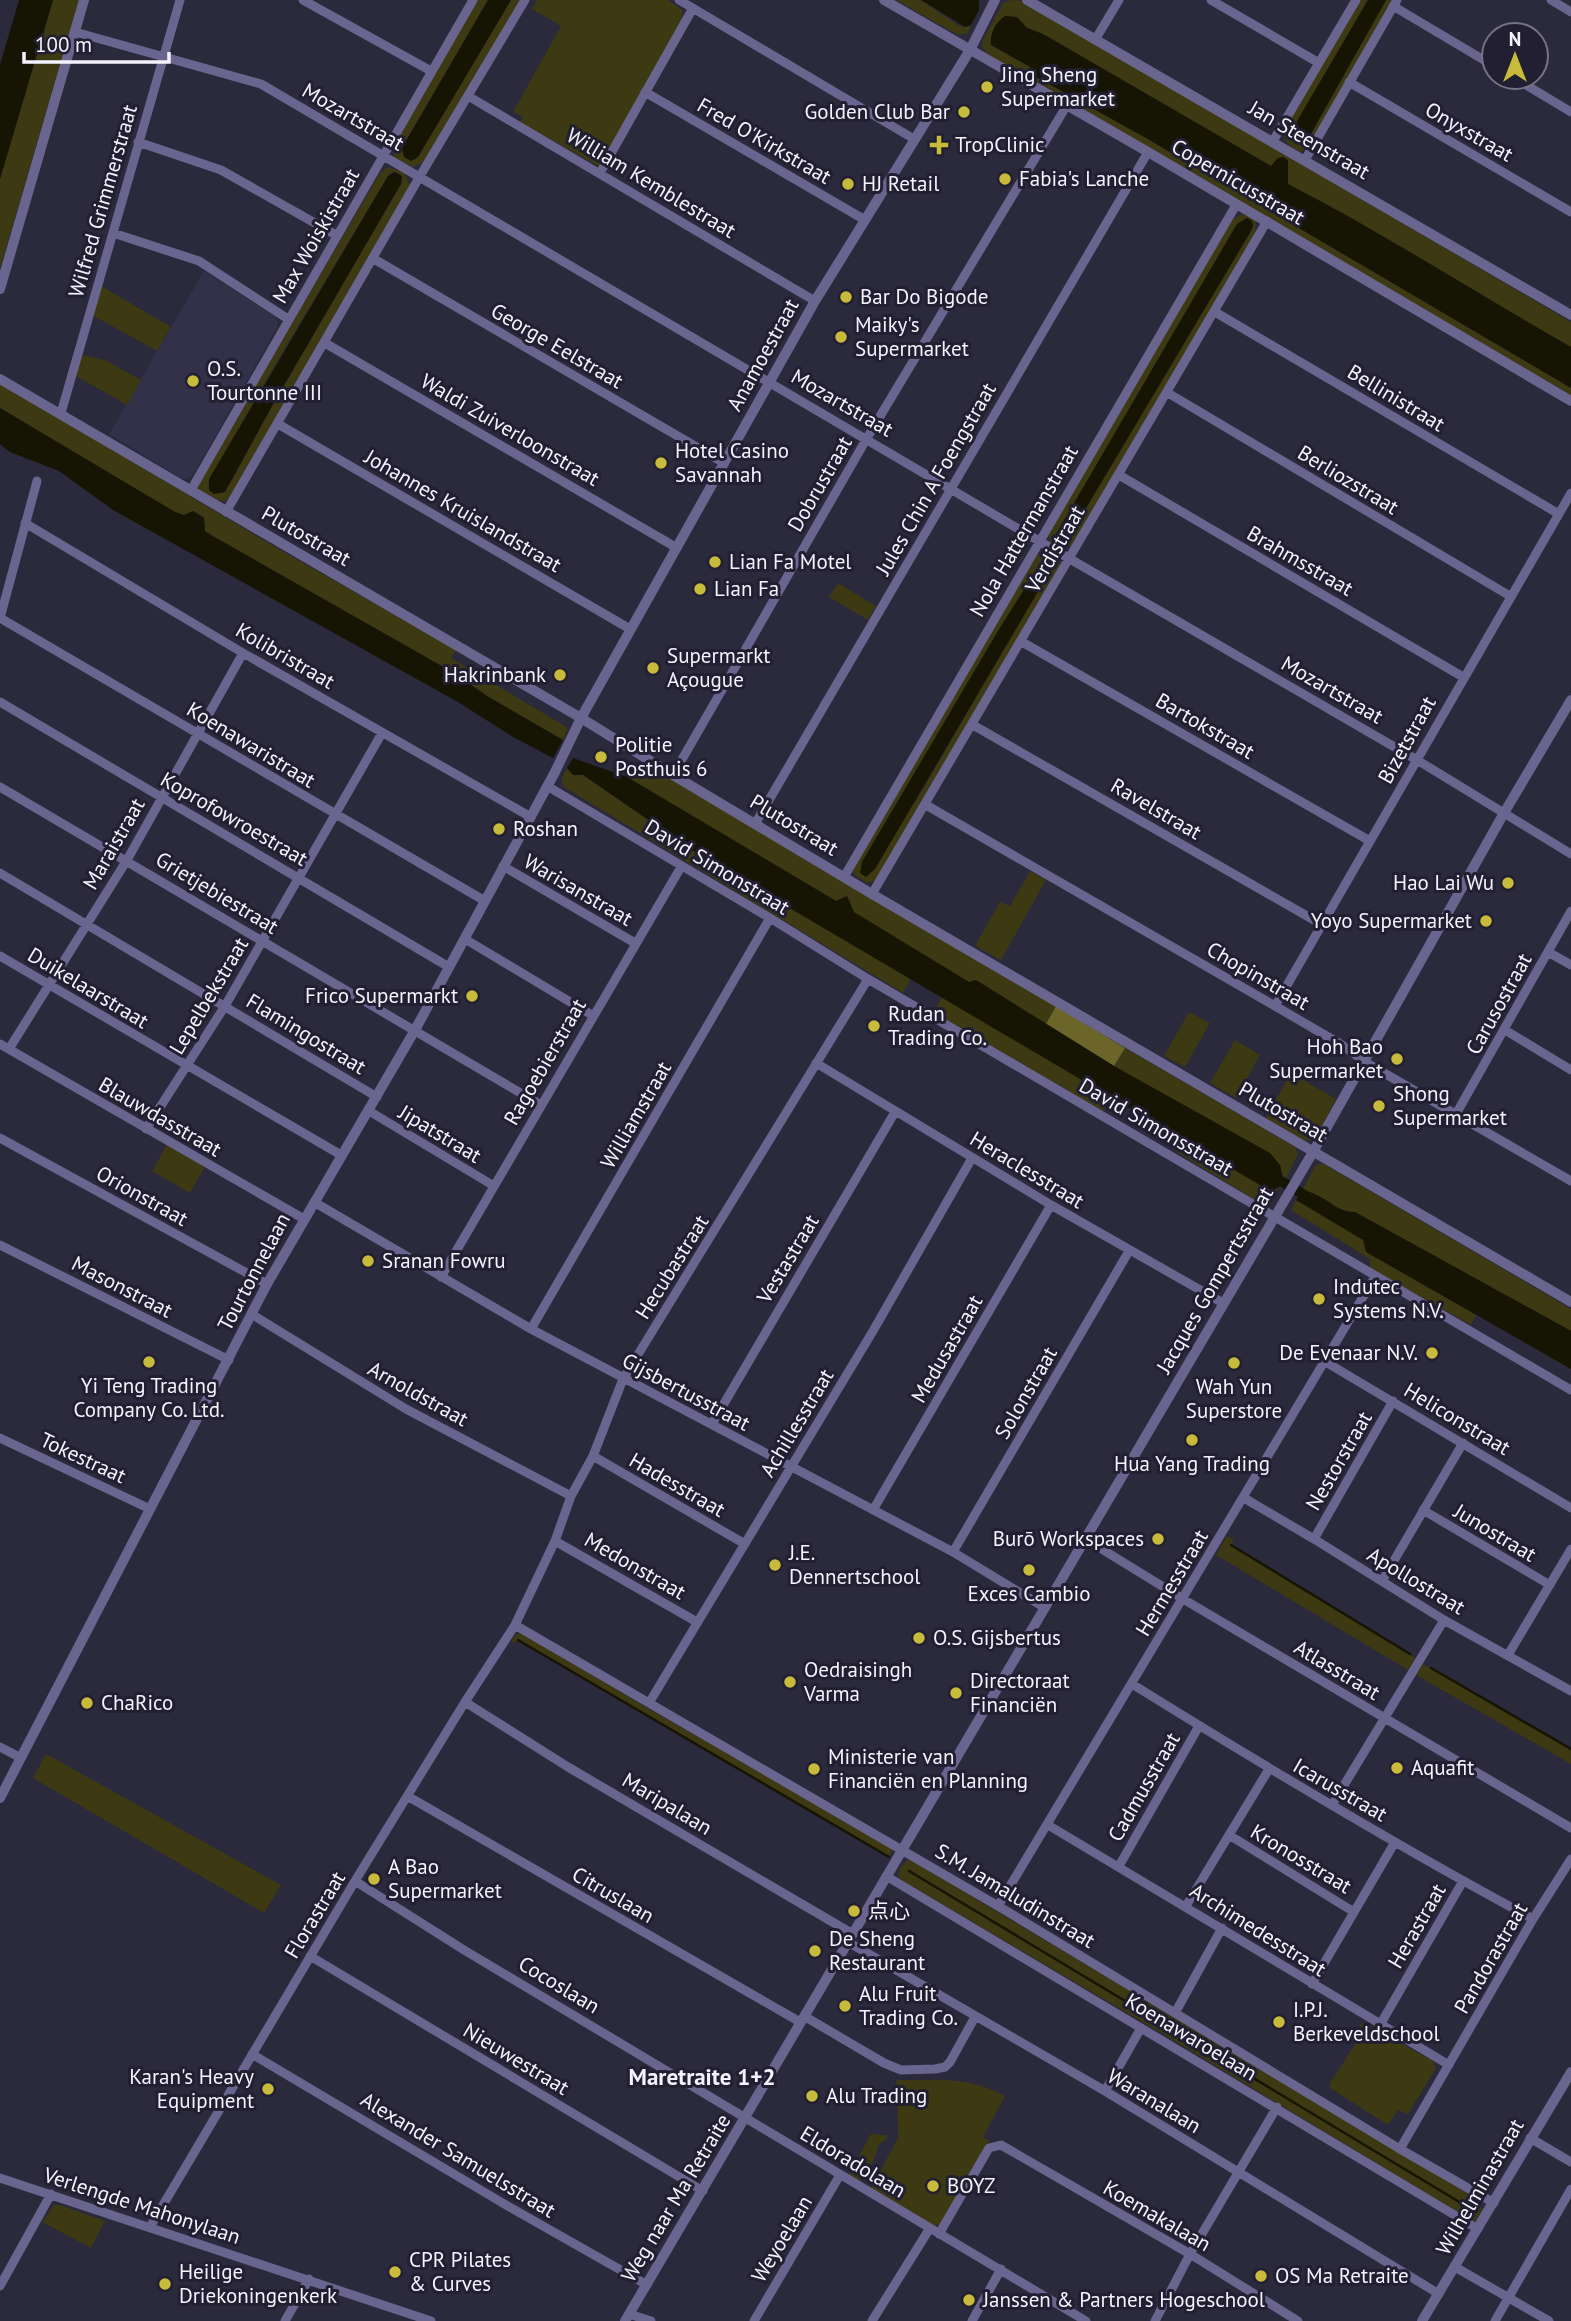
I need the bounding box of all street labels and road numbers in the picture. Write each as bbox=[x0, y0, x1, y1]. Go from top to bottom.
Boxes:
street label: Mozartstraat bbox=[297, 77, 409, 157]
street label: Fred O'Kirkstraat bbox=[692, 91, 836, 190]
street label: Jan Steenstraat bbox=[1243, 94, 1375, 185]
street label: Onyxstraat bbox=[1420, 96, 1518, 168]
street label: Wilfred Grimmerstraat bbox=[62, 101, 143, 300]
street label: William Kemblestraat bbox=[562, 121, 741, 244]
street label: Copernicusstraat bbox=[1167, 133, 1310, 231]
street label: Max Woiskistraat bbox=[266, 163, 365, 308]
street label: Anamoestraat bbox=[721, 294, 804, 416]
street label: George Eelstraat bbox=[486, 297, 628, 394]
street label: Bellinistraat bbox=[1343, 358, 1450, 437]
street label: Mozartstraat bbox=[786, 363, 898, 443]
street label: Waldi Zuiverloonstraat bbox=[416, 367, 604, 492]
street label: Jules Chin A Foengstraat bbox=[869, 378, 1002, 581]
street label: Dobrustraat bbox=[781, 431, 858, 536]
street label: Berliozstraat bbox=[1293, 439, 1404, 520]
street label: Nola Hattermanstraat bbox=[963, 440, 1084, 621]
street label: Johannes Kruislandstraat bbox=[359, 443, 567, 578]
street label: Plutostraat bbox=[257, 499, 356, 572]
street label: Verdistraat bbox=[1018, 500, 1090, 598]
street label: Brahmsstraat bbox=[1242, 519, 1358, 602]
street label: Kolibristraat bbox=[231, 616, 340, 695]
street label: Mozartstraat bbox=[1276, 650, 1388, 730]
street label: Bartokstraat bbox=[1151, 686, 1260, 765]
street label: Bizetstraat bbox=[1372, 691, 1442, 788]
street label: Koenawaristraat bbox=[182, 696, 320, 794]
street label: Koprofowroestraat bbox=[156, 765, 313, 872]
street label: Ravelstraat bbox=[1106, 772, 1206, 845]
street label: Plutostraat bbox=[745, 788, 843, 861]
street label: Maraistraat bbox=[77, 793, 151, 894]
street label: David Simonstraat bbox=[640, 813, 795, 920]
street label: Grietjebiestraat bbox=[151, 845, 284, 940]
street label: Warisanstraat bbox=[519, 847, 638, 932]
street label: Lepelbekstraat bbox=[163, 932, 254, 1059]
street label: Chopinstraat bbox=[1202, 935, 1314, 1016]
street label: Duikelaarstraat bbox=[23, 941, 154, 1034]
street label: Carusostraat bbox=[1460, 948, 1537, 1059]
street label: Flamingostraat bbox=[241, 987, 371, 1080]
street label: Ragoebierstraat bbox=[497, 994, 592, 1130]
street label: Williamstraat bbox=[594, 1056, 677, 1173]
street label: Blauwdasstraat bbox=[94, 1071, 226, 1163]
street label: David Simonsstraat bbox=[1074, 1072, 1238, 1182]
street label: Plutostraat bbox=[1234, 1075, 1333, 1148]
street label: Jipatstraat bbox=[393, 1098, 487, 1169]
street label: Heraclesstraat bbox=[965, 1125, 1089, 1214]
street label: Orionstraat bbox=[92, 1159, 193, 1232]
street label: Jacques Gompertsstraat bbox=[1150, 1182, 1279, 1379]
street label: Tourtonnelaan bbox=[211, 1208, 296, 1335]
street label: Hecubastraat bbox=[629, 1209, 714, 1324]
street label: Vestastraat bbox=[750, 1209, 825, 1309]
street label: Masonstraat bbox=[67, 1250, 177, 1323]
street label: Medusastraat bbox=[905, 1290, 988, 1408]
street label: Solonstraat bbox=[988, 1342, 1063, 1444]
street label: Gijsbertusstraat bbox=[618, 1347, 755, 1437]
street label: Arnoldstraat bbox=[363, 1355, 473, 1432]
street label: Achillesstraat bbox=[754, 1364, 839, 1482]
street label: Heliconstraat bbox=[1399, 1376, 1515, 1461]
street label: Nestorstraat bbox=[1299, 1406, 1378, 1515]
street label: Tokestraat bbox=[36, 1426, 130, 1489]
street label: Hadesstraat bbox=[624, 1446, 730, 1523]
street label: Junostraat bbox=[1448, 1497, 1541, 1568]
street label: Hermesstraat bbox=[1129, 1525, 1214, 1641]
street label: Medonstraat bbox=[580, 1526, 691, 1605]
street label: Apollostraat bbox=[1362, 1541, 1470, 1620]
street label: Atlasstraat bbox=[1289, 1633, 1385, 1706]
street label: Cadmusstraat bbox=[1101, 1727, 1186, 1846]
street label: Icarusstraat bbox=[1288, 1752, 1392, 1827]
street label: Maripalaan bbox=[617, 1766, 717, 1841]
street label: Kronosstraat bbox=[1246, 1818, 1357, 1899]
street label: S.M. Jamaludinstraat bbox=[930, 1837, 1100, 1954]
street label: Citruslaan bbox=[567, 1860, 659, 1929]
street label: Florastraat bbox=[278, 1866, 351, 1963]
street label: Archimedesstraat bbox=[1185, 1877, 1331, 1982]
street label: Herastraat bbox=[1382, 1879, 1452, 1973]
street label: Pandorastraat bbox=[1448, 1897, 1533, 2018]
street label: Cocoslaan bbox=[514, 1950, 605, 2019]
street label: Koenawaroelaan bbox=[1120, 1987, 1262, 2087]
street label: Nieuwestraat bbox=[458, 2016, 574, 2101]
street label: Waranalaan bbox=[1102, 2062, 1206, 2139]
street label: Alexander Samuelsstraat bbox=[356, 2086, 561, 2223]
street label: Weg naar Ma Retraite bbox=[615, 2109, 736, 2287]
street label: Wilhelminastraat bbox=[1430, 2114, 1530, 2260]
street label: Eldoradolaan bbox=[796, 2119, 911, 2204]
street label: Verlengde Mahonylaan bbox=[39, 2161, 244, 2250]
street label: Koemakalaan bbox=[1098, 2174, 1216, 2257]
street label: Weyoelaan bbox=[745, 2190, 818, 2287]

